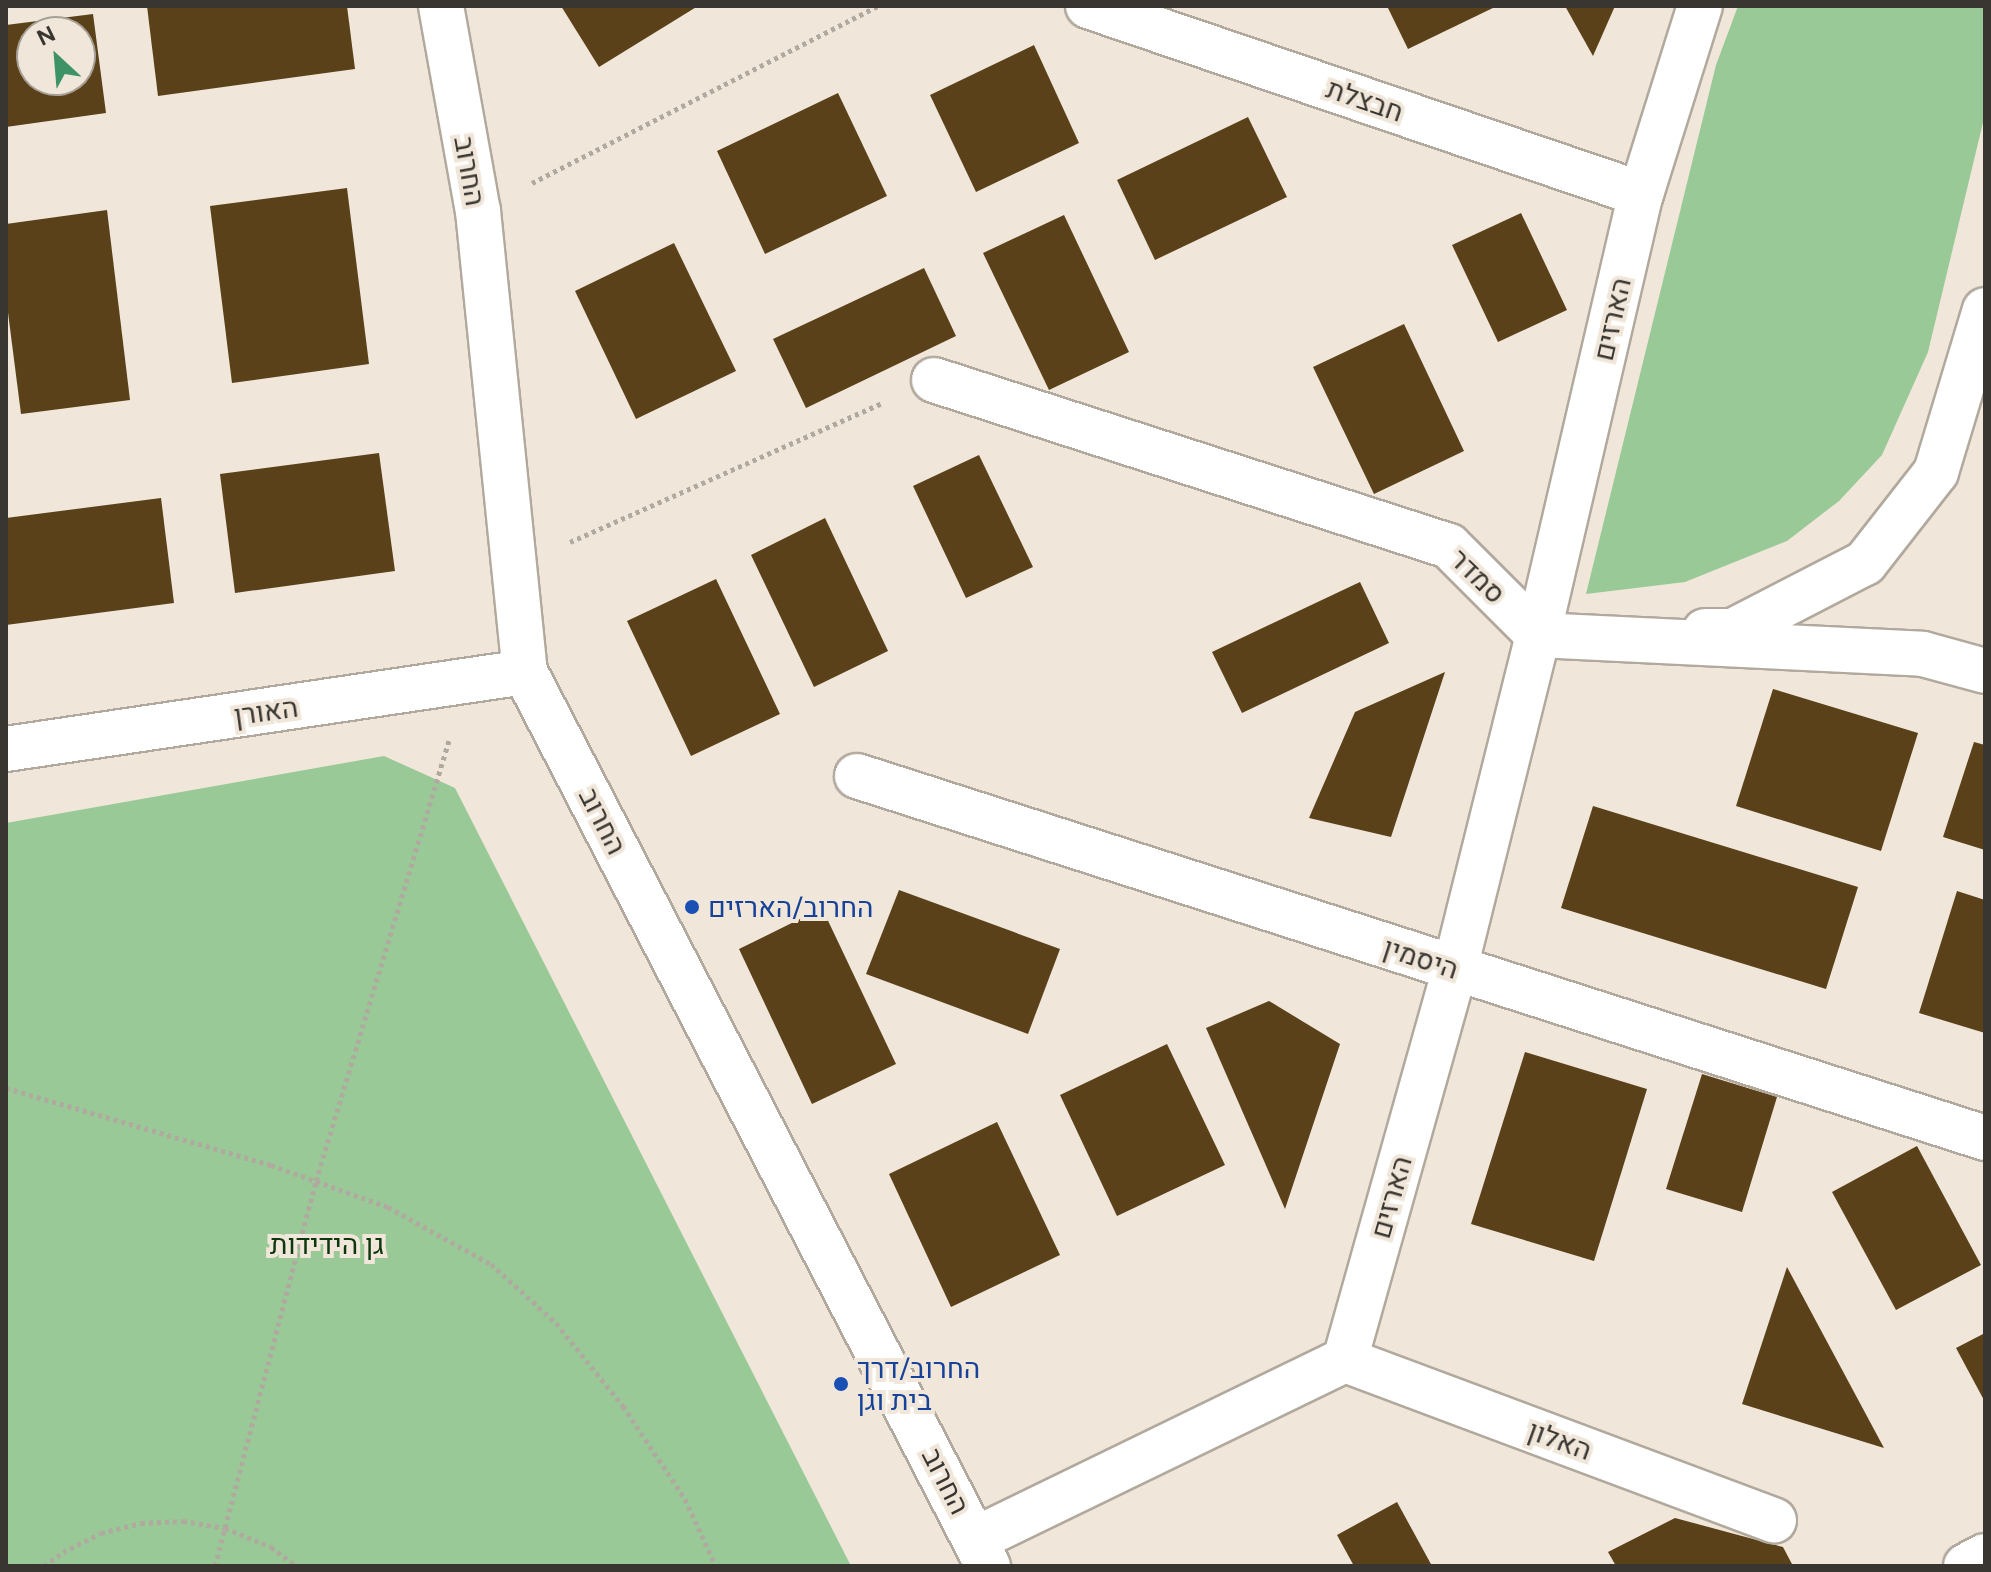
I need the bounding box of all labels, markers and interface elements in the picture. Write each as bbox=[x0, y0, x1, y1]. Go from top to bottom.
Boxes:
north arrow bbox=[16, 16, 96, 96]
text: N bbox=[33, 20, 60, 52]
street label: חבצלת bbox=[1322, 71, 1408, 129]
street label: החרוב bbox=[447, 134, 493, 208]
street label: הארזים bbox=[1586, 274, 1638, 364]
street label: סמדר bbox=[1443, 542, 1513, 610]
street label: האורן bbox=[232, 690, 300, 732]
street label: החרוב bbox=[572, 782, 634, 860]
place label: החרוב/הארזים bbox=[708, 890, 873, 924]
marker: החרוב/הארזים bbox=[683, 898, 701, 916]
street label: היסמין bbox=[1379, 930, 1463, 986]
street label: הארזים bbox=[1363, 1152, 1419, 1242]
park label: גן הידידות bbox=[270, 1227, 384, 1261]
place label: החרוב/דרך בית וגן bbox=[857, 1351, 980, 1417]
marker: החרוב/דרך בית וגן bbox=[832, 1375, 850, 1393]
street label: האלון bbox=[1524, 1413, 1596, 1467]
street label: החרוב bbox=[915, 1442, 977, 1520]

